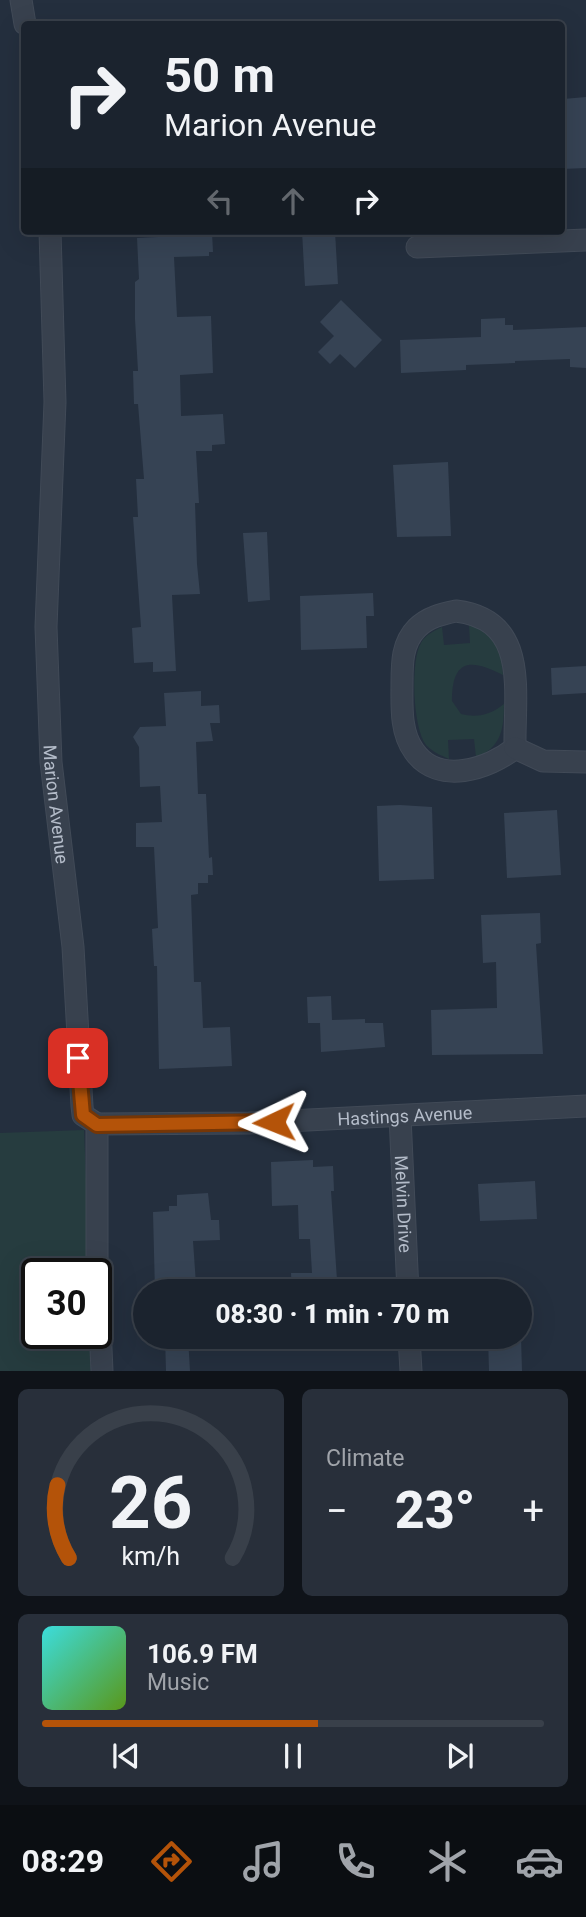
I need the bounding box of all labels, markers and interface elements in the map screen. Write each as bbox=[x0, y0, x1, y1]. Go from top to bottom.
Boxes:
text: 50 m bbox=[164, 47, 275, 104]
icon: right bbox=[49, 49, 140, 140]
text: Marion Avenue bbox=[164, 106, 376, 144]
icon: left bbox=[201, 182, 239, 220]
icon: ahead bbox=[274, 182, 312, 220]
icon: right bbox=[347, 182, 385, 220]
street label: Marion Avenue bbox=[40, 744, 74, 865]
pin bbox=[48, 1028, 108, 1088]
icon: arrive bbox=[59, 1039, 97, 1077]
position arrow bbox=[237, 1085, 311, 1159]
street label: Hastings Avenue bbox=[337, 1101, 473, 1129]
street label: Melvin Drive bbox=[391, 1155, 417, 1253]
speed limit sign: 30 bbox=[21, 1258, 112, 1349]
text: 08:30 · 1 min · 70 m bbox=[215, 1299, 450, 1329]
text: Climate bbox=[326, 1445, 405, 1472]
text: 26 bbox=[109, 1461, 193, 1547]
text: 23° bbox=[395, 1480, 475, 1541]
text: − bbox=[326, 1489, 348, 1533]
text: + bbox=[522, 1489, 544, 1533]
text: km/h bbox=[122, 1542, 180, 1571]
text: 106.9 FM bbox=[147, 1639, 258, 1669]
text: Music bbox=[147, 1669, 209, 1696]
icon: previous bbox=[107, 1737, 145, 1775]
icon: pause bbox=[274, 1737, 312, 1775]
icon: next bbox=[441, 1737, 479, 1775]
icon: directions bbox=[147, 1837, 196, 1886]
icon: music bbox=[239, 1837, 288, 1886]
icon: phone bbox=[331, 1837, 380, 1886]
icon: climate bbox=[423, 1837, 472, 1886]
icon: car bbox=[515, 1837, 564, 1886]
text: 08:29 bbox=[22, 1842, 104, 1880]

